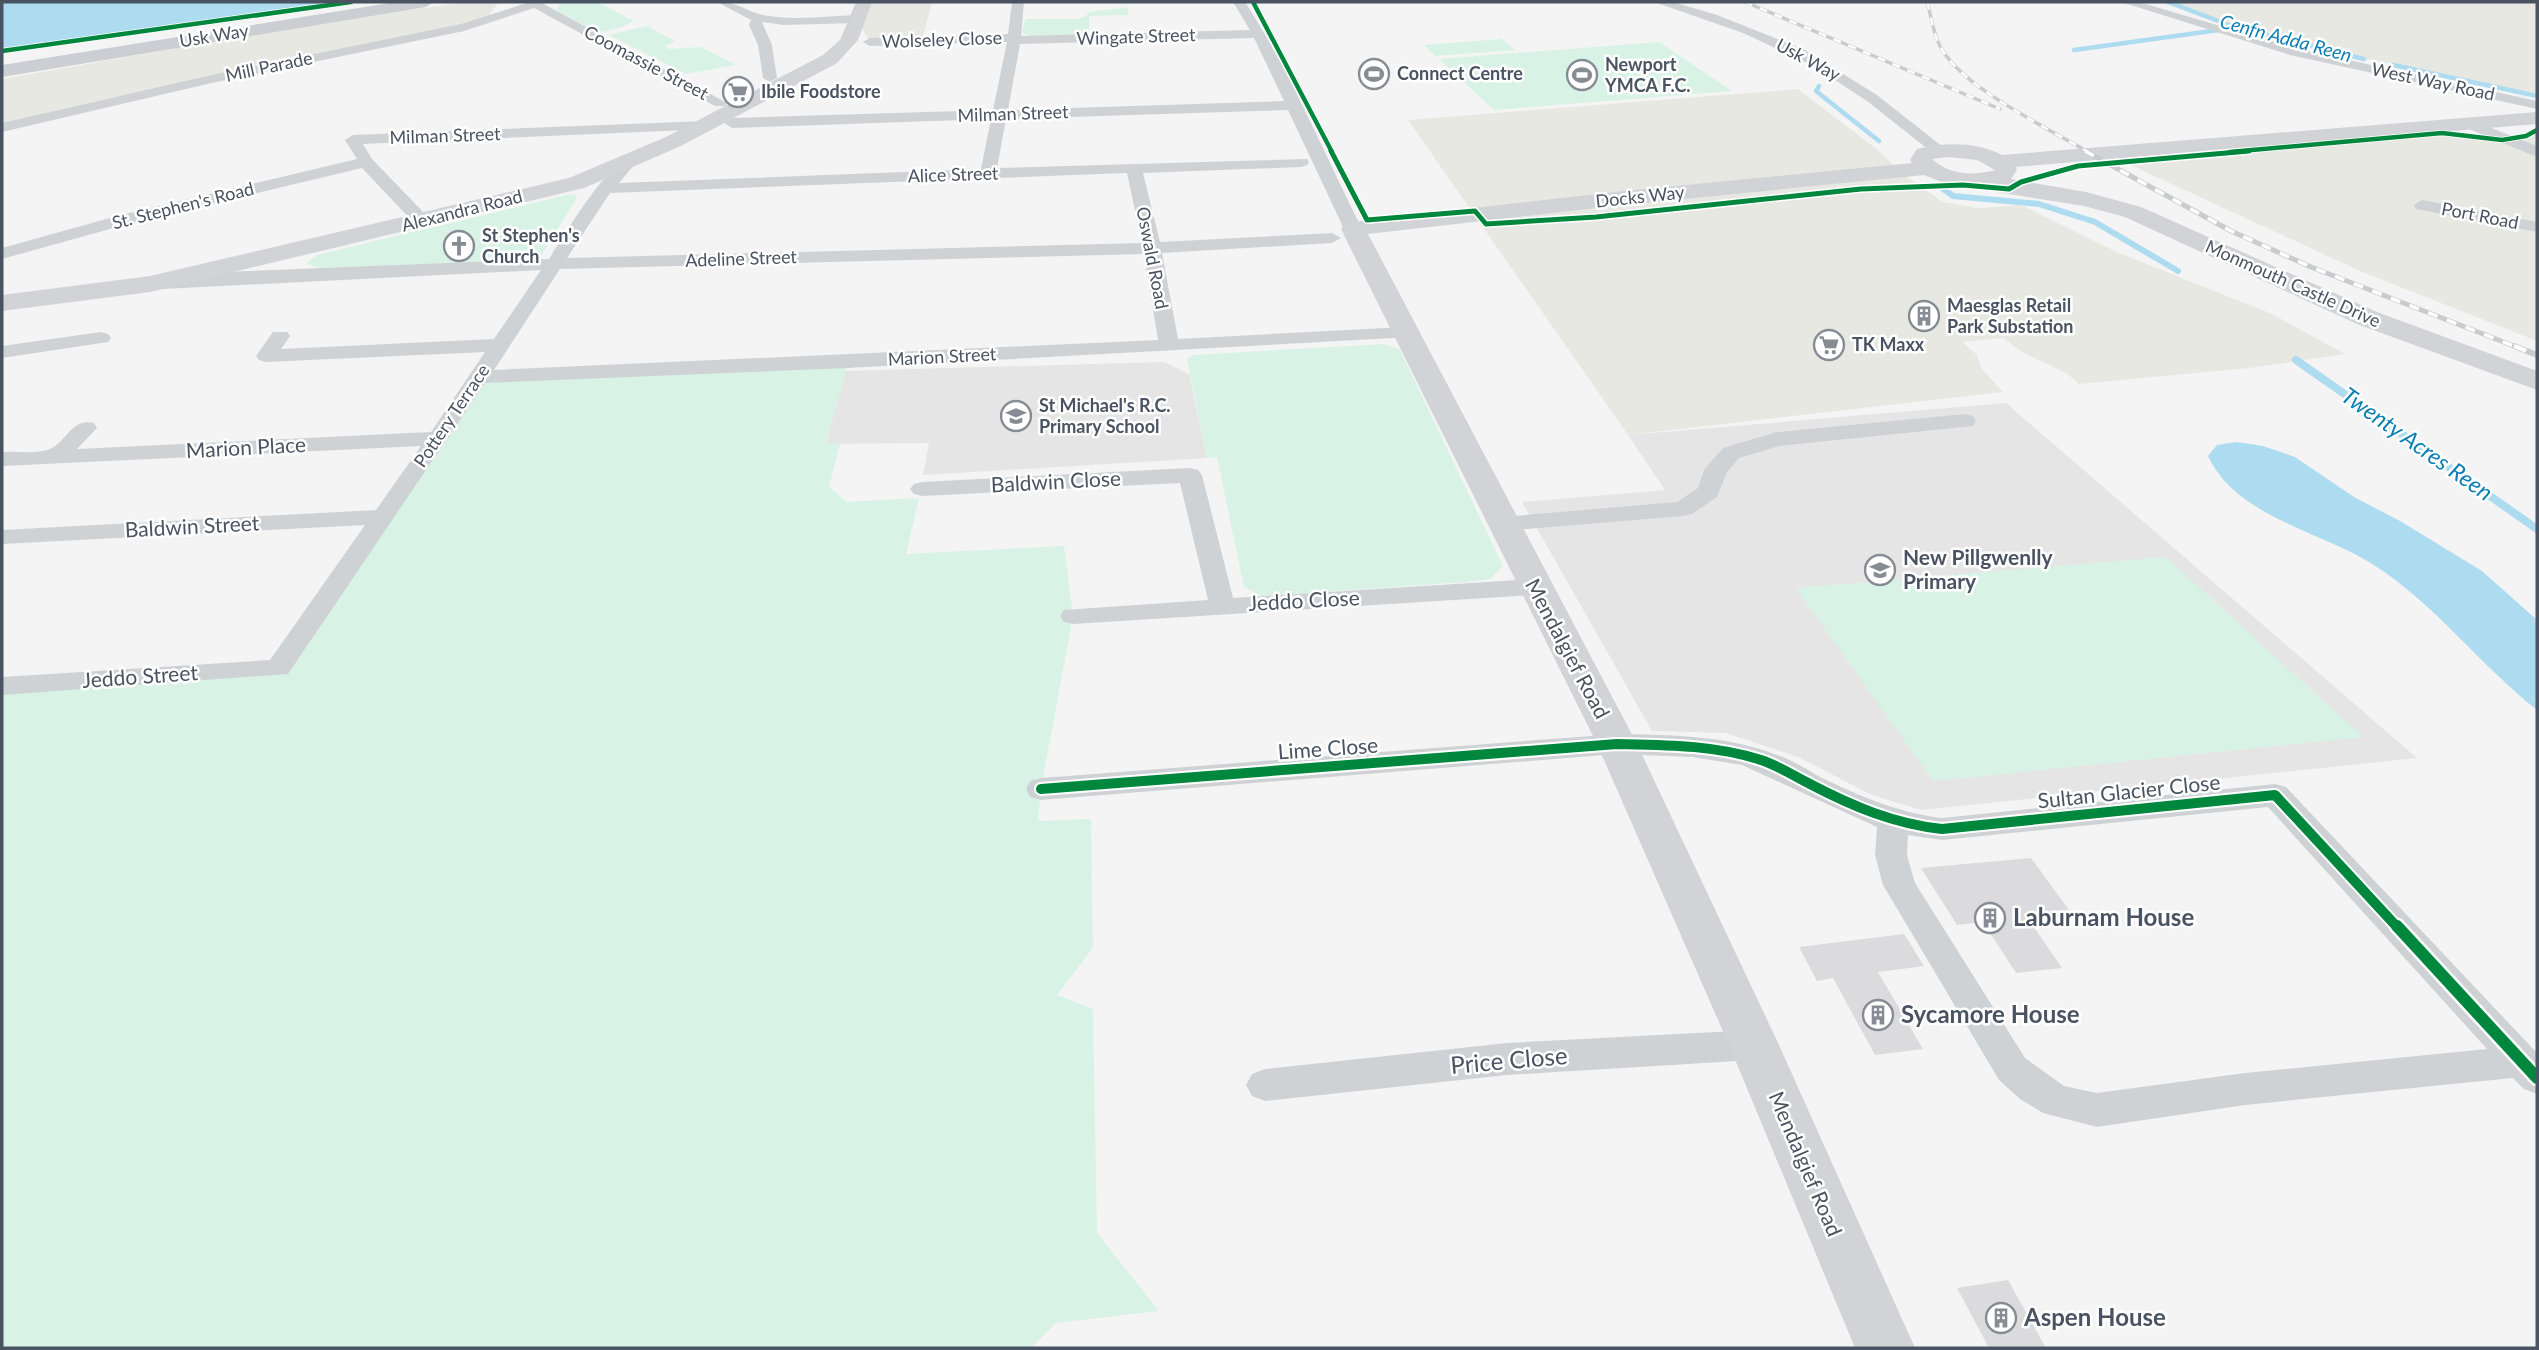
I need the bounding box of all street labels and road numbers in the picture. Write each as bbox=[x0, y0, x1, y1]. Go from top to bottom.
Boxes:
street label: Usk Way bbox=[178, 19, 251, 51]
street label: Coomassie Street bbox=[581, 20, 713, 104]
street label: Wingate Street bbox=[1076, 23, 1196, 49]
street label: Wolseley Close bbox=[882, 26, 1002, 52]
street label: Usk Way bbox=[1773, 33, 1845, 86]
street label: Mill Parade bbox=[223, 46, 314, 86]
street label: West Way Road bbox=[2370, 57, 2497, 105]
street label: Milman Street bbox=[957, 100, 1069, 126]
street label: Milman Street bbox=[389, 122, 501, 148]
street label: Alice Street bbox=[907, 161, 999, 187]
street label: St. Stephen's Road bbox=[110, 177, 256, 233]
street label: Docks Way bbox=[1594, 180, 1686, 212]
street label: Alexandra Road bbox=[399, 184, 524, 236]
street label: Port Road bbox=[2440, 197, 2521, 233]
street label: Oswald Road bbox=[1132, 205, 1174, 311]
street label: Monmouth Castle Drive bbox=[2202, 235, 2384, 332]
street label: Adeline Street bbox=[685, 245, 798, 271]
street label: Marion Street bbox=[887, 342, 997, 370]
street label: Pottery Terrace bbox=[409, 360, 494, 471]
street label: Marion Place bbox=[185, 431, 307, 462]
street label: Baldwin Close bbox=[990, 465, 1122, 496]
street label: Baldwin Street bbox=[124, 509, 260, 542]
street label: Mendalgief Road bbox=[1521, 574, 1616, 723]
street label: Jeddo Close bbox=[1248, 584, 1360, 615]
street label: Jeddo Street bbox=[81, 659, 199, 692]
street label: Lime Close bbox=[1277, 732, 1379, 763]
street label: Sultan Glacier Close bbox=[2036, 768, 2221, 813]
street label: Price Close bbox=[1449, 1040, 1568, 1079]
street label: Mendalgief Road bbox=[1765, 1087, 1848, 1240]

